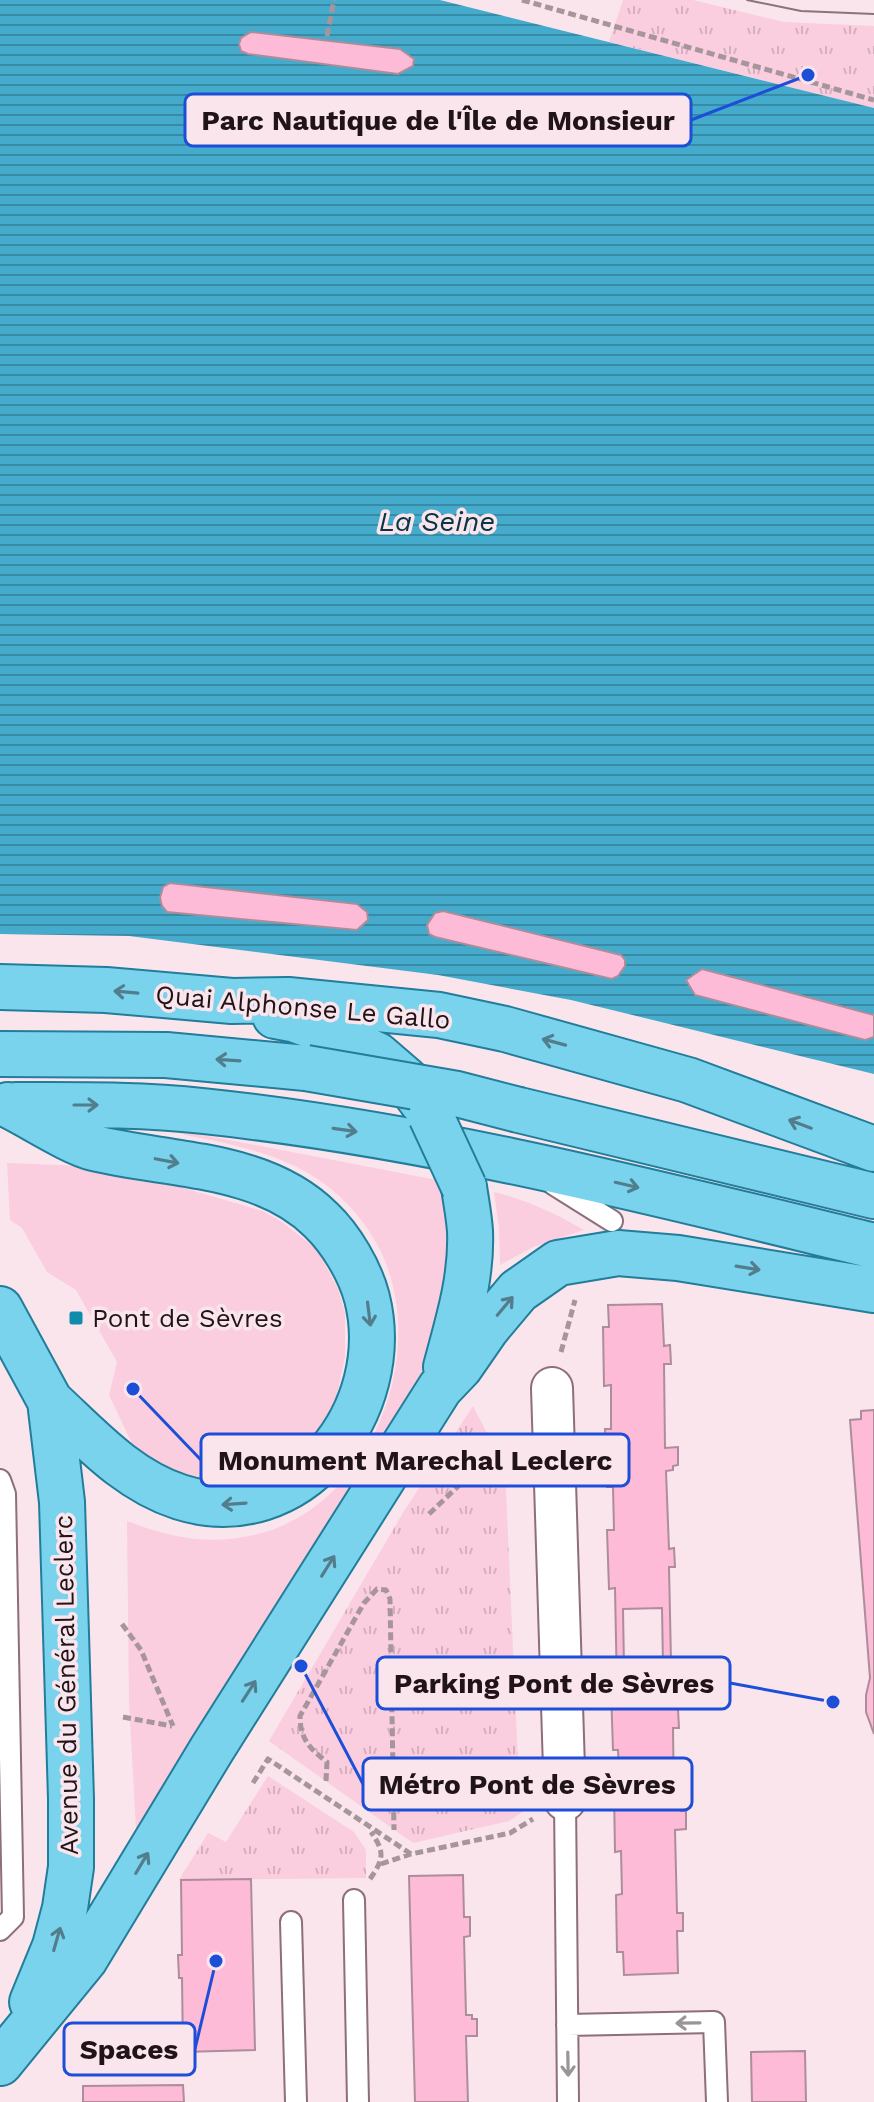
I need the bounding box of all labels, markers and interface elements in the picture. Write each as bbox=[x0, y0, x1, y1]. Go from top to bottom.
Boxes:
callout: Parc Nautique de l'Île de Monsieur bbox=[185, 94, 691, 146]
text: Parc Nautique de l'Île de Monsieur bbox=[201, 104, 675, 137]
water label: La Seine bbox=[379, 505, 495, 538]
street label: Quai Alphonse Le Gallo bbox=[154, 979, 452, 1035]
one-way arrow bbox=[113, 984, 140, 999]
one-way arrow bbox=[541, 1033, 567, 1048]
one-way arrow bbox=[215, 1052, 242, 1067]
one-way arrow bbox=[72, 1097, 99, 1113]
one-way arrow bbox=[788, 1116, 813, 1130]
one-way arrow bbox=[332, 1123, 357, 1138]
one-way arrow bbox=[154, 1154, 180, 1169]
one-way arrow bbox=[614, 1178, 640, 1193]
one-way arrow bbox=[735, 1262, 760, 1277]
one-way arrow bbox=[496, 1296, 514, 1316]
one-way arrow bbox=[362, 1301, 377, 1326]
place label: Pont de Sèvres bbox=[92, 1303, 283, 1333]
marker: Pont de Sèvres bbox=[67, 1309, 85, 1327]
callout: Monument Marechal Leclerc bbox=[201, 1434, 629, 1486]
text: Monument Marechal Leclerc bbox=[218, 1444, 612, 1477]
one-way arrow bbox=[221, 1496, 248, 1511]
street label: Avenue du Général Leclerc bbox=[48, 1515, 84, 1855]
one-way arrow bbox=[321, 1555, 337, 1578]
callout: Parking Pont de Sèvres bbox=[377, 1657, 730, 1709]
text: Parking Pont de Sèvres bbox=[394, 1667, 714, 1700]
one-way arrow bbox=[241, 1680, 258, 1702]
callout: Métro Pont de Sèvres bbox=[363, 1758, 692, 1810]
text: Métro Pont de Sèvres bbox=[378, 1768, 676, 1801]
one-way arrow bbox=[135, 1852, 151, 1875]
one-way arrow bbox=[50, 1927, 65, 1953]
one-way arrow bbox=[675, 2015, 702, 2030]
callout: Spaces bbox=[64, 2023, 195, 2075]
text: Spaces bbox=[80, 2033, 178, 2066]
one-way arrow bbox=[560, 2050, 576, 2077]

